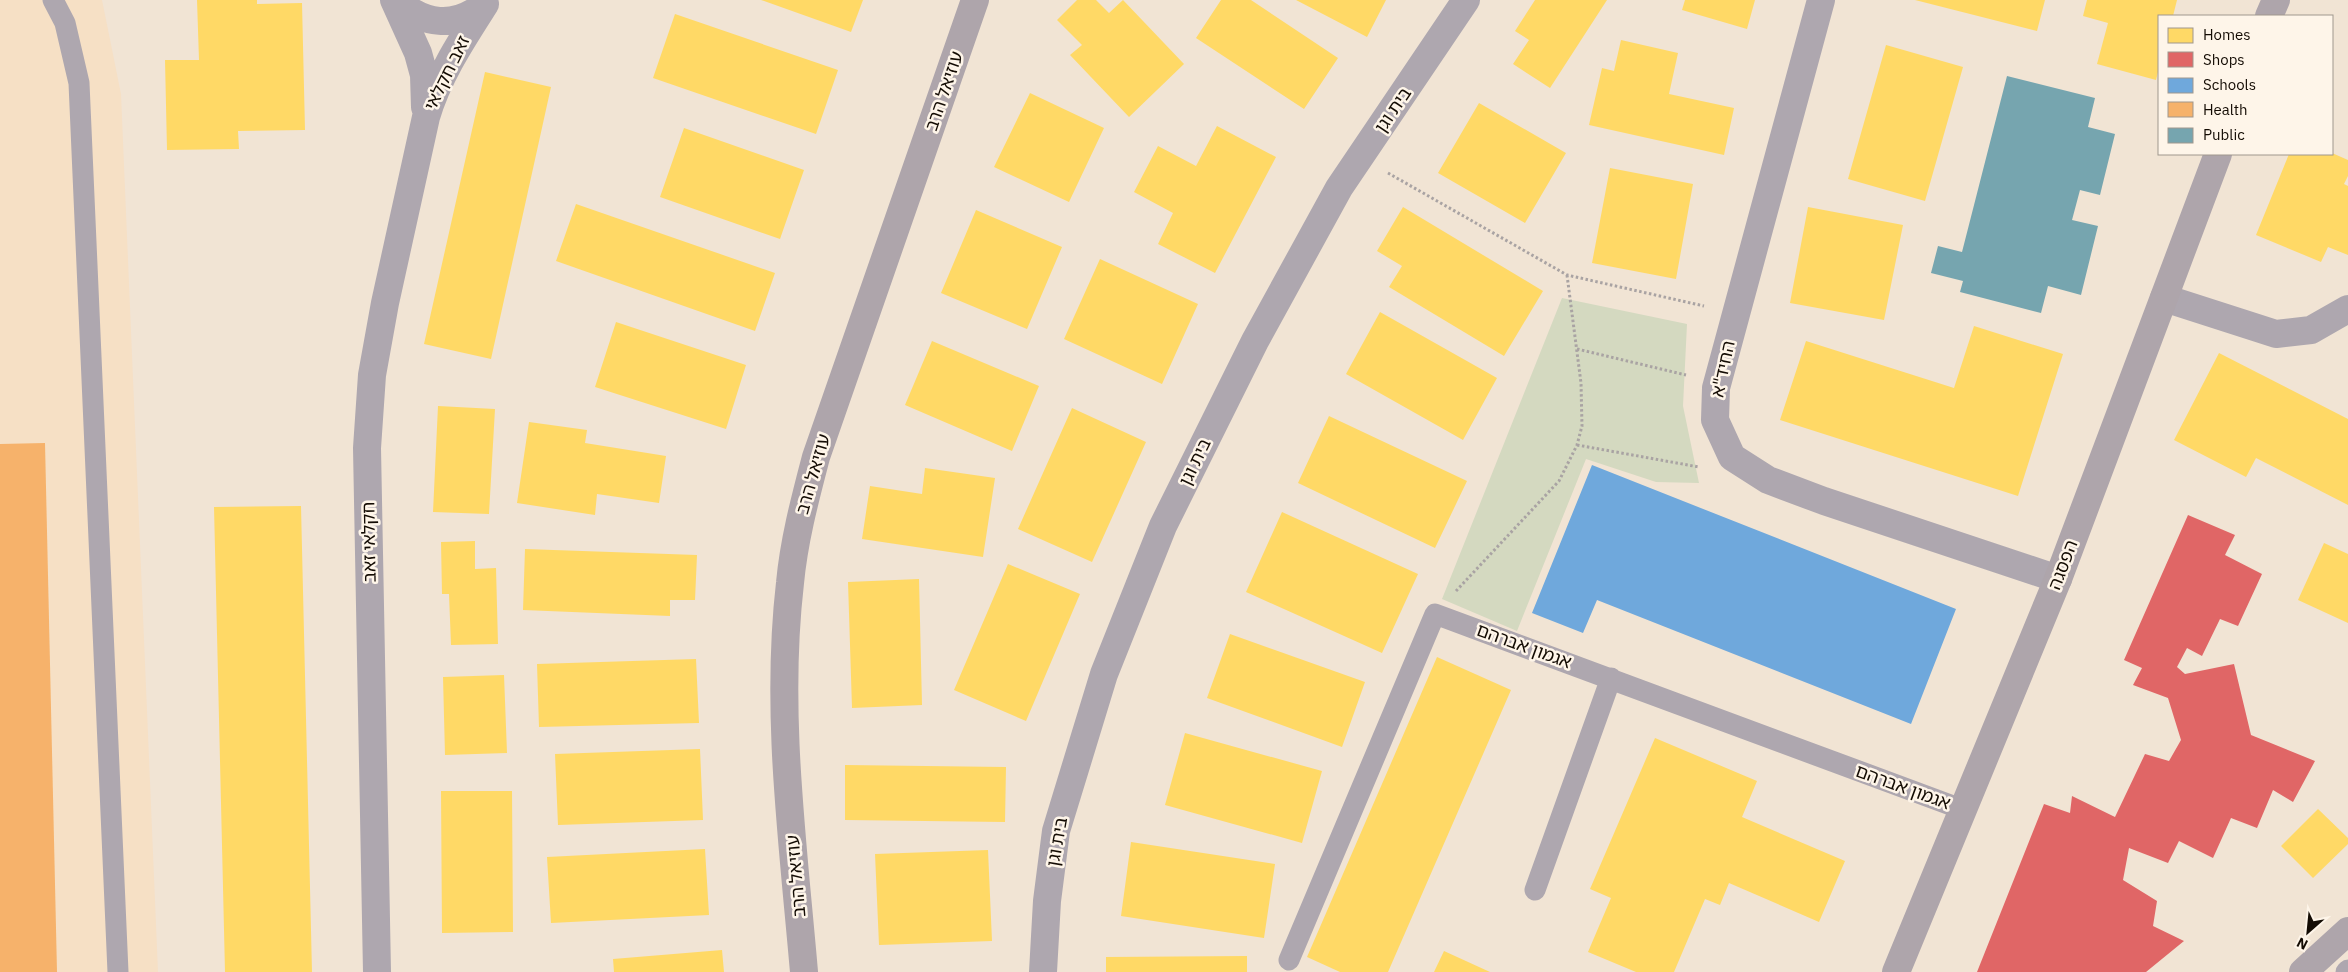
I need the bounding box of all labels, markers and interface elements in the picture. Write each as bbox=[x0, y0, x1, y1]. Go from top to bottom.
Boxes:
legend bbox=[2158, 15, 2333, 155]
text: Homes bbox=[2203, 25, 2251, 44]
street label: זאב חקלאי bbox=[419, 31, 475, 114]
street label: עוזיאל הרב bbox=[919, 48, 968, 134]
text: Shops bbox=[2203, 50, 2245, 69]
text: Schools bbox=[2203, 75, 2256, 94]
street label: בית וגן bbox=[1369, 83, 1416, 137]
text: Health bbox=[2203, 100, 2248, 119]
text: Public bbox=[2203, 125, 2245, 144]
street label: החיד"א bbox=[1705, 339, 1740, 399]
street label: עוזיאל הרב bbox=[790, 431, 835, 517]
street label: בית וגן bbox=[1173, 434, 1216, 489]
street label: חקלאי זאב bbox=[356, 501, 381, 583]
street label: הפסגה bbox=[2043, 537, 2083, 593]
street label: אגמון אברהם bbox=[1474, 618, 1575, 673]
street label: אגמון אברהם bbox=[1853, 759, 1954, 814]
street label: בית וגן bbox=[1041, 815, 1072, 868]
street label: עוזיאל הרב bbox=[780, 834, 811, 918]
north arrow bbox=[2283, 907, 2333, 957]
text: N bbox=[2293, 933, 2311, 954]

